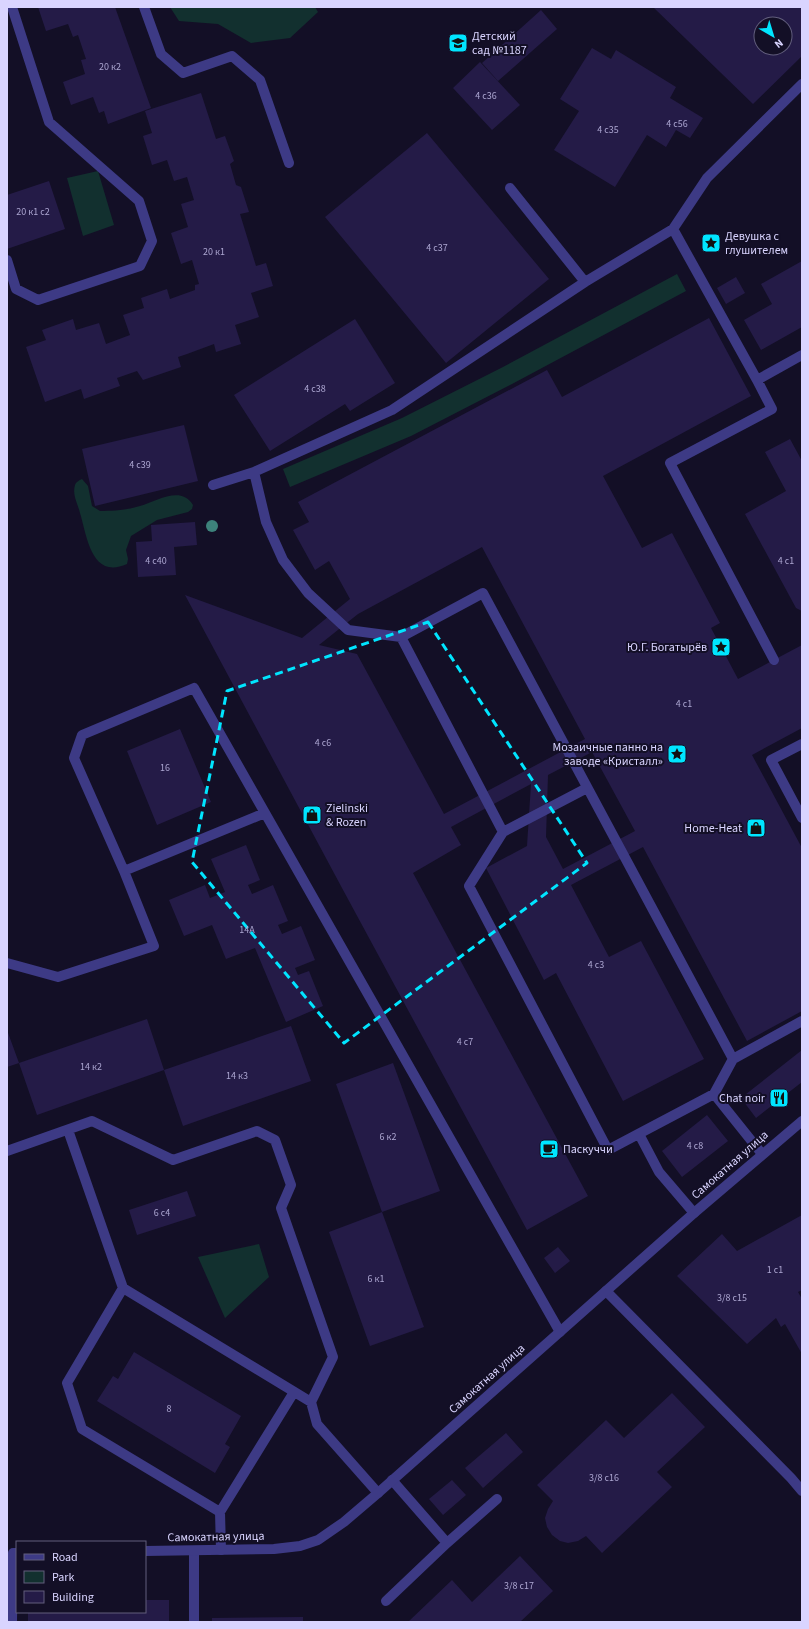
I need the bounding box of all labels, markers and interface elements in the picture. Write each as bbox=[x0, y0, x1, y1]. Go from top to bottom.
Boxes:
north arrow bbox=[753, 16, 793, 56]
place label: Детский сад №1187 bbox=[472, 28, 527, 59]
school or university icon: Детский сад №1187 bbox=[447, 32, 469, 54]
text: N bbox=[771, 35, 786, 52]
house number: 20 к2 bbox=[99, 60, 121, 74]
house number: 4 с36 bbox=[475, 89, 497, 103]
house number: 4 с56 bbox=[666, 117, 688, 131]
house number: 4 с35 bbox=[597, 123, 619, 137]
house number: 20 к1 с2 bbox=[16, 205, 50, 219]
place label: Девушка с глушителем bbox=[725, 228, 788, 259]
place icon: Девушка с глушителем bbox=[700, 232, 722, 254]
house number: 4 с37 bbox=[426, 241, 448, 255]
house number: 20 к1 bbox=[203, 245, 225, 259]
house number: 4 с38 bbox=[304, 382, 326, 396]
house number: 4 с39 bbox=[129, 458, 151, 472]
house number: 4 с40 bbox=[145, 554, 167, 568]
house number: 4 с1 bbox=[778, 554, 794, 568]
place icon: Ю.Г. Богатырёв bbox=[710, 636, 732, 658]
place label: Ю.Г. Богатырёв bbox=[627, 639, 707, 656]
house number: 4 с1 bbox=[676, 697, 692, 711]
house number: 4 с6 bbox=[315, 736, 331, 750]
place label: Мозаичные панно на заводе «Кристалл» bbox=[552, 739, 663, 770]
place icon: Мозаичные панно на заводе «Кристалл» bbox=[666, 743, 688, 765]
house number: 16 bbox=[160, 761, 170, 775]
place label: Zielinski & Rozen bbox=[326, 800, 368, 831]
shop icon: Zielinski & Rozen bbox=[301, 804, 323, 826]
shop icon: Home-Heat bbox=[745, 817, 767, 839]
place label: Home-Heat bbox=[684, 820, 742, 837]
house number: 14А bbox=[239, 923, 255, 937]
house number: 4 с3 bbox=[588, 958, 604, 972]
house number: 4 с7 bbox=[457, 1035, 473, 1049]
house number: 14 к2 bbox=[80, 1060, 102, 1074]
house number: 14 к3 bbox=[226, 1069, 248, 1083]
restaurant icon: Chat noir bbox=[768, 1087, 790, 1109]
place label: Chat noir bbox=[719, 1090, 766, 1107]
street label: Самокатная улица bbox=[688, 1127, 772, 1203]
house number: 6 к2 bbox=[380, 1130, 396, 1144]
cafe icon: Паскуччи bbox=[538, 1138, 560, 1160]
house number: 4 с8 bbox=[687, 1139, 703, 1153]
place label: Паскуччи bbox=[563, 1141, 613, 1158]
house number: 6 с4 bbox=[154, 1206, 170, 1220]
house number: 1 с1 bbox=[767, 1263, 783, 1277]
house number: 6 к1 bbox=[368, 1272, 384, 1286]
house number: 3/8 с15 bbox=[717, 1291, 747, 1305]
street label: Самокатная улица bbox=[445, 1340, 529, 1418]
house number: 8 bbox=[167, 1402, 172, 1416]
house number: 3/8 с16 bbox=[589, 1471, 619, 1485]
street label: Самокатная улица bbox=[167, 1528, 265, 1546]
legend bbox=[16, 1541, 146, 1613]
text: Road bbox=[52, 1549, 78, 1566]
text: Park bbox=[52, 1569, 74, 1586]
house number: 3/8 с17 bbox=[504, 1579, 534, 1593]
text: Building bbox=[52, 1589, 94, 1606]

